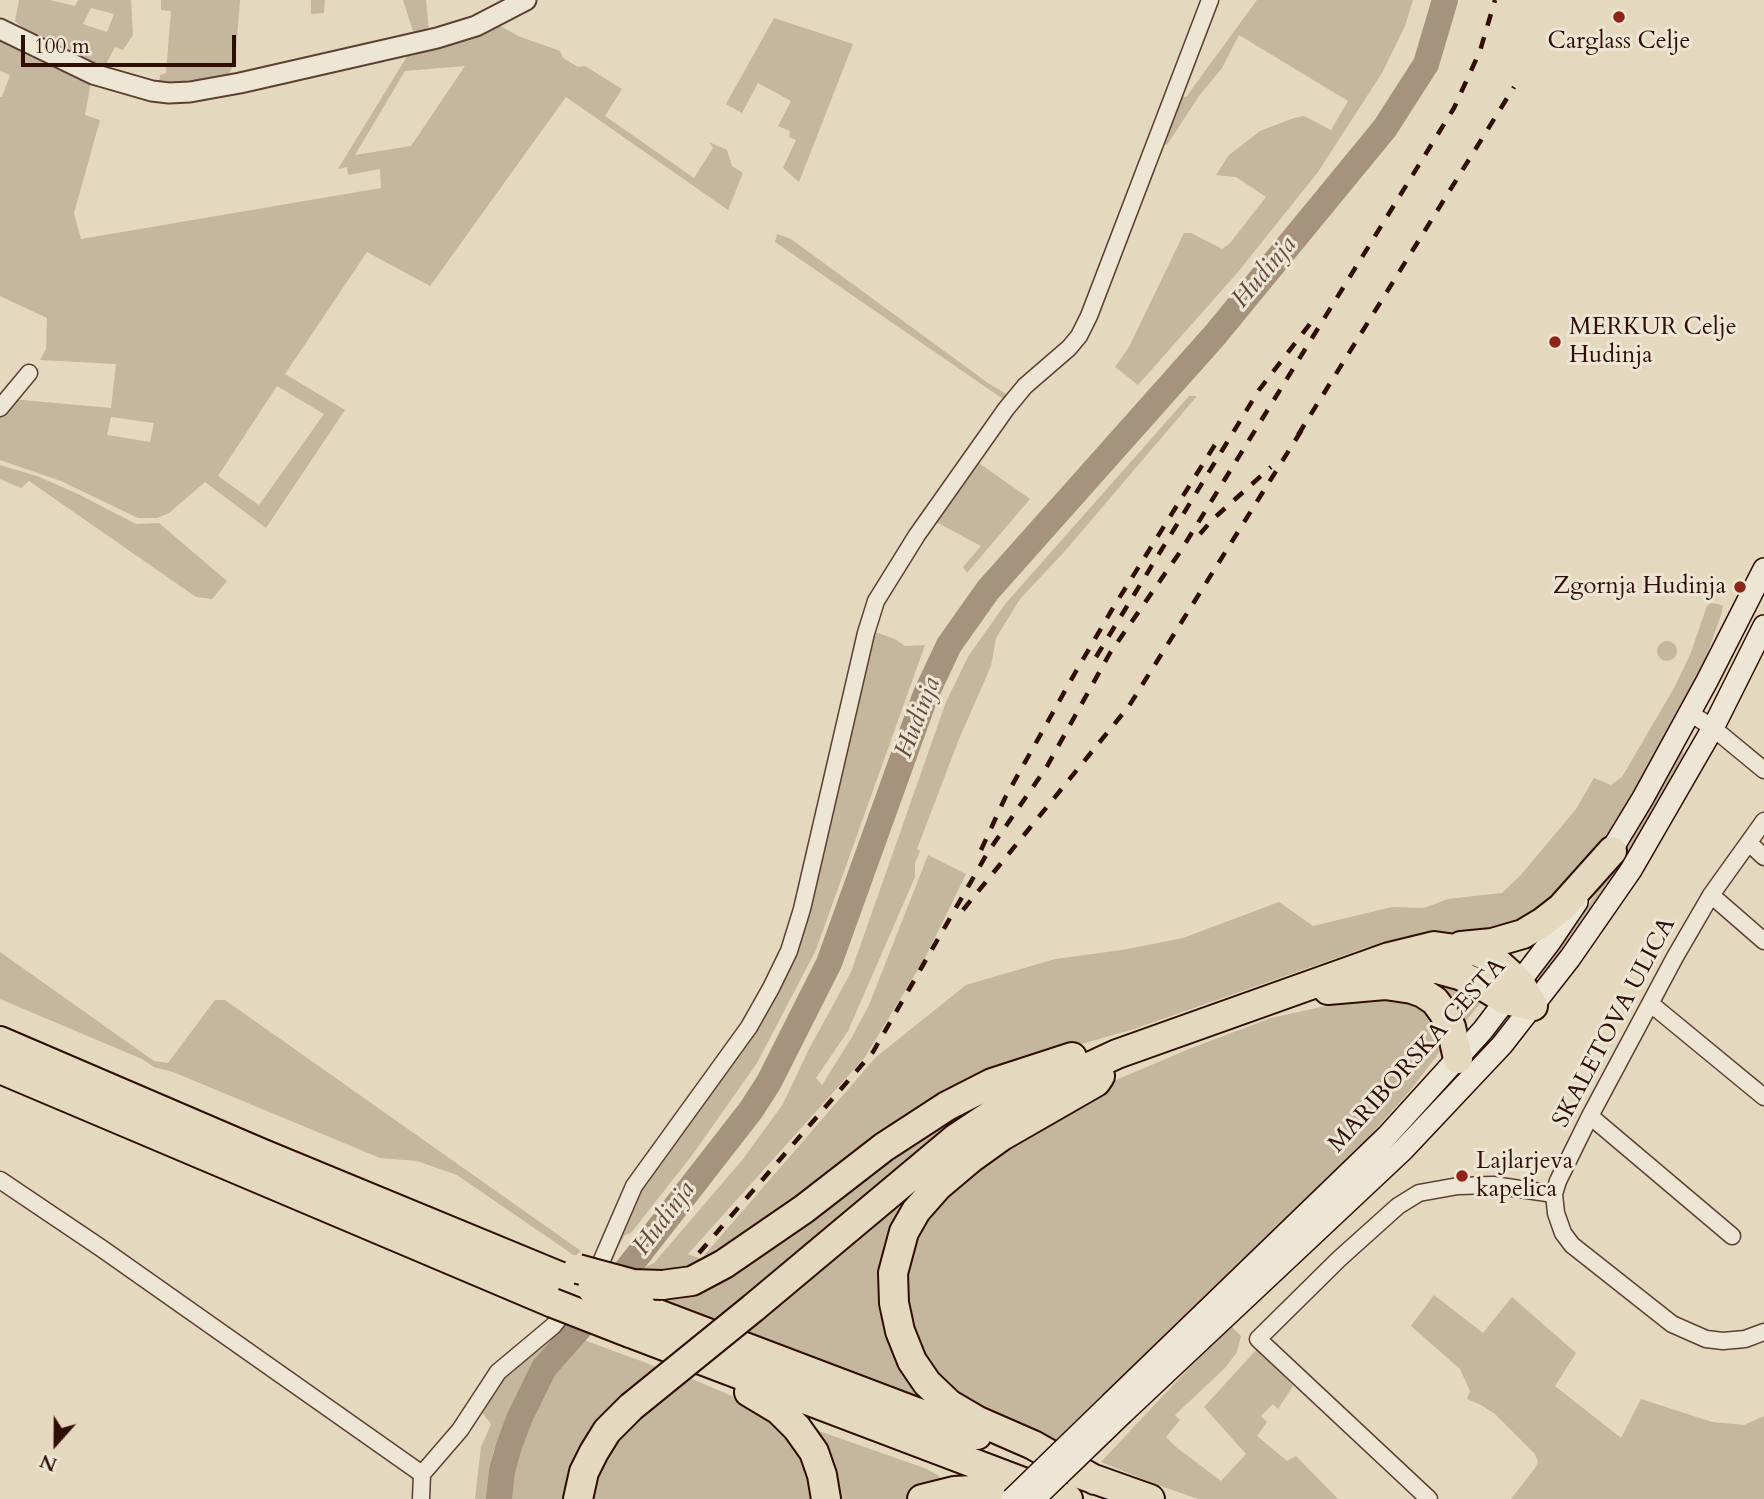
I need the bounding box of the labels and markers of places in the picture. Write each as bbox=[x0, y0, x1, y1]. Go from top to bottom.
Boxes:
marker: Carglass Celje bbox=[1611, 9, 1627, 25]
place label: Carglass Celje bbox=[1548, 28, 1690, 56]
place label: MERKUR Celje Hudinja bbox=[1569, 314, 1737, 370]
marker: MERKUR Celje Hudinja bbox=[1547, 334, 1563, 350]
place label: Zgornja Hudinja bbox=[1553, 573, 1726, 601]
marker: Zgornja Hudinja bbox=[1732, 579, 1748, 595]
place label: Lajlarjeva kapelica bbox=[1476, 1148, 1573, 1204]
marker: Lajlarjeva kapelica bbox=[1454, 1168, 1470, 1184]

